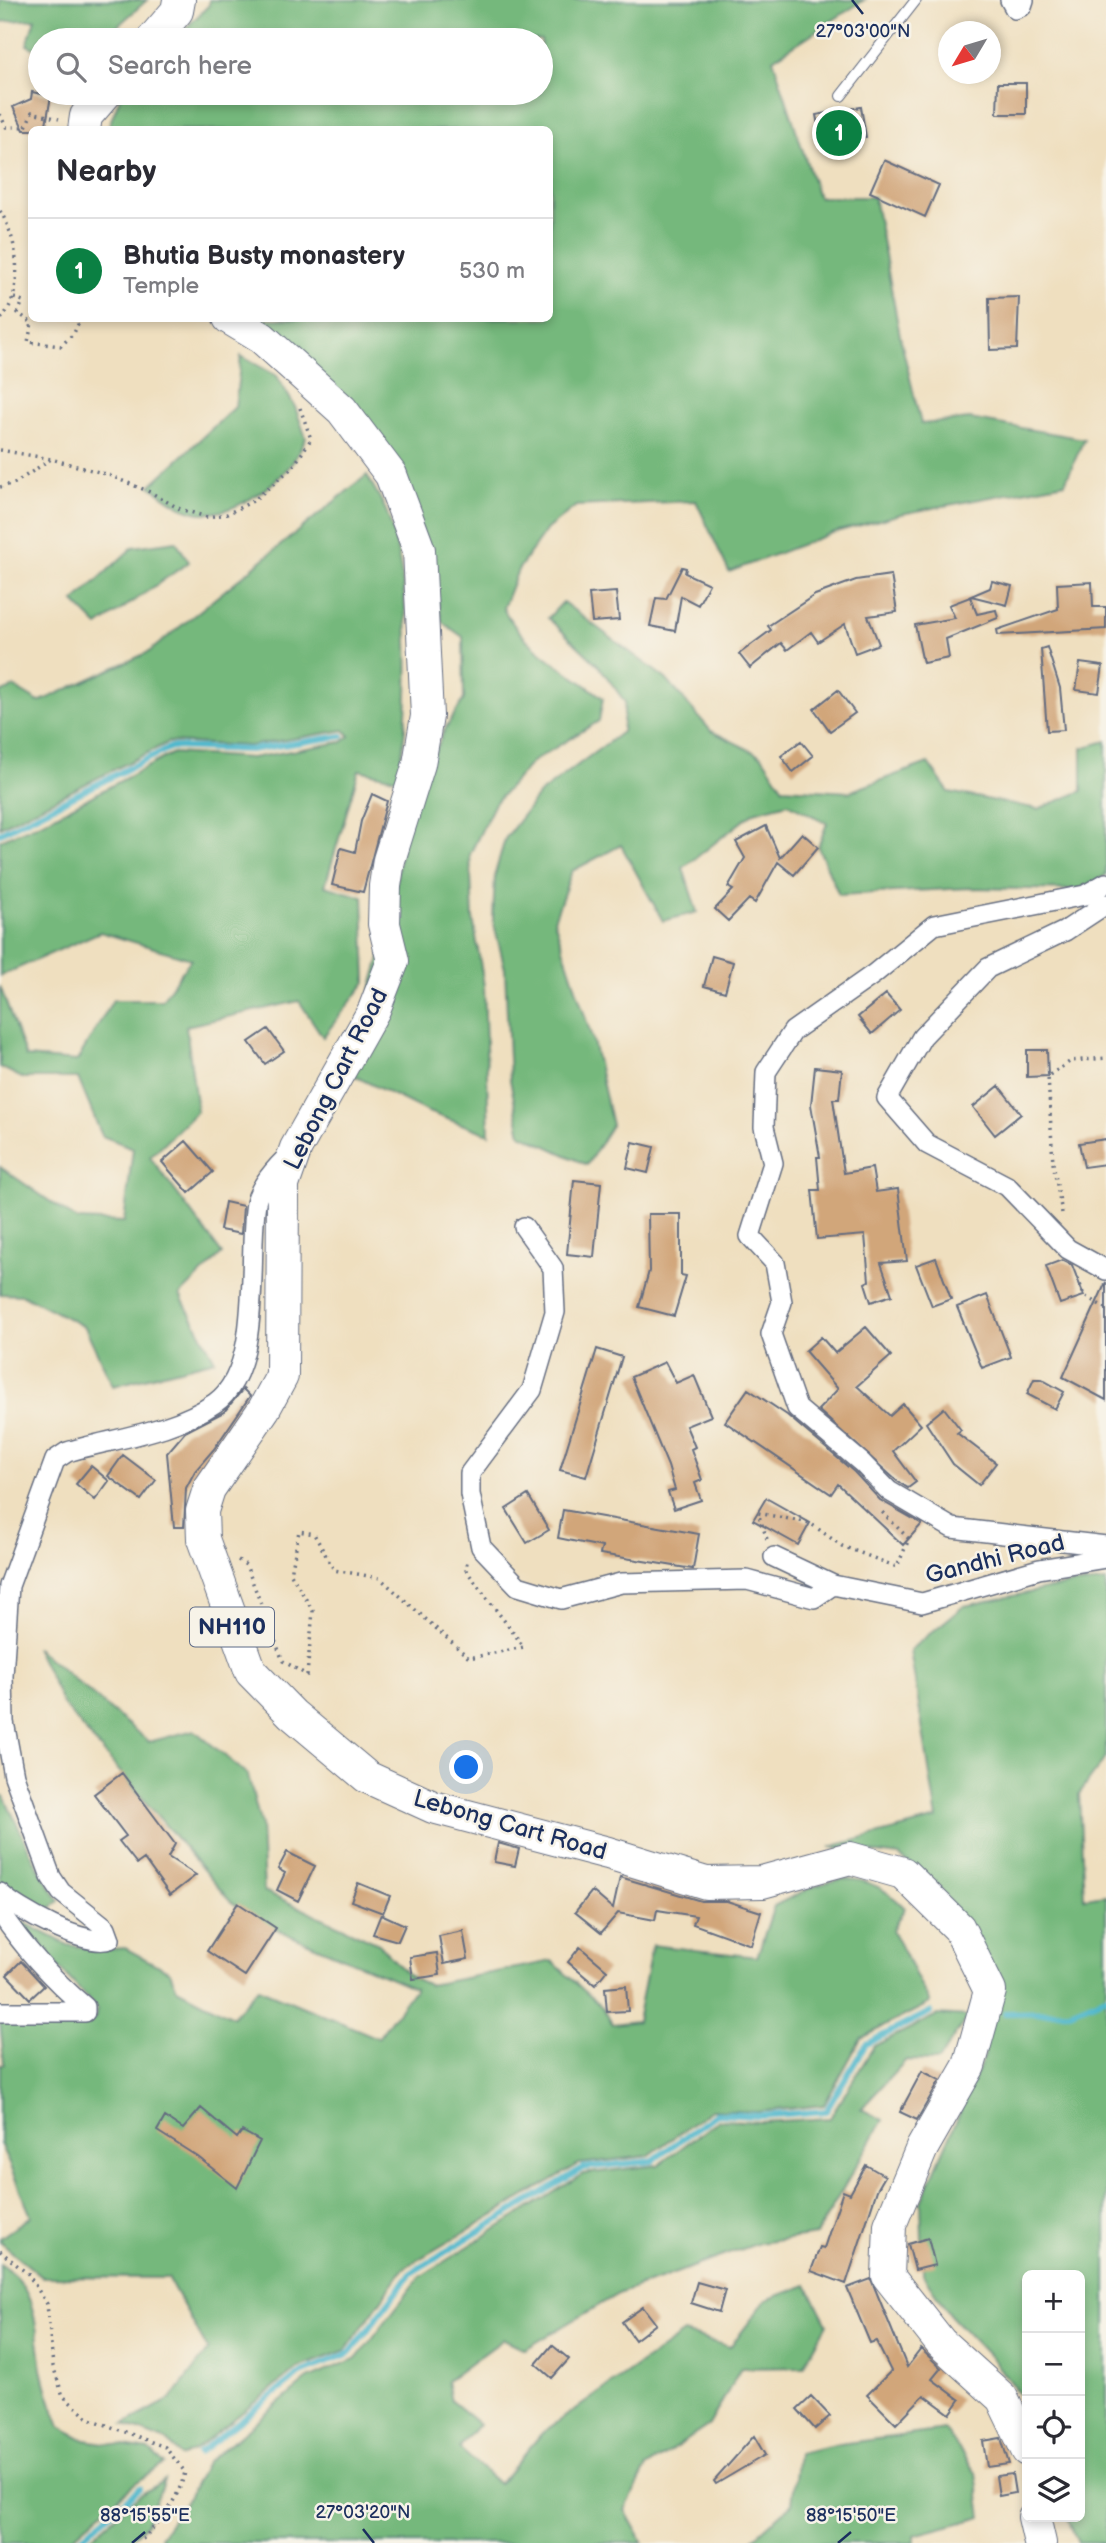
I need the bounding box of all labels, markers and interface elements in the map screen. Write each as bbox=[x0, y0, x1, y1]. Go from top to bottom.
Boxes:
text: 27°03'00"N bbox=[816, 21, 910, 42]
north arrow bbox=[938, 21, 1001, 84]
search box bbox=[28, 28, 553, 105]
icon: search bbox=[52, 48, 90, 86]
text: Search here bbox=[108, 51, 252, 82]
pin: 1 bbox=[816, 107, 862, 159]
text: Nearby bbox=[56, 154, 156, 190]
text: Bhutia Busty monastery bbox=[123, 241, 405, 272]
text: 1 bbox=[74, 257, 84, 285]
text: 530 m bbox=[459, 257, 525, 285]
text: Temple bbox=[123, 272, 199, 300]
street label: Lebong Cart Road bbox=[278, 983, 394, 1175]
street label: Gandhi Road bbox=[922, 1528, 1068, 1590]
road number: NH110 bbox=[190, 1608, 274, 1646]
your location bbox=[449, 1750, 483, 1784]
street label: Lebong Cart Road bbox=[410, 1784, 610, 1866]
map controls bbox=[1022, 2270, 1085, 2522]
button: + bbox=[1022, 2270, 1085, 2333]
button: − bbox=[1022, 2333, 1085, 2396]
button: locate bbox=[1022, 2396, 1085, 2459]
button: layers bbox=[1022, 2459, 1085, 2522]
text: 27°03'20"N bbox=[316, 2502, 410, 2523]
text: 88°15'55"E bbox=[100, 2505, 190, 2526]
text: 88°15'50"E bbox=[806, 2505, 896, 2526]

